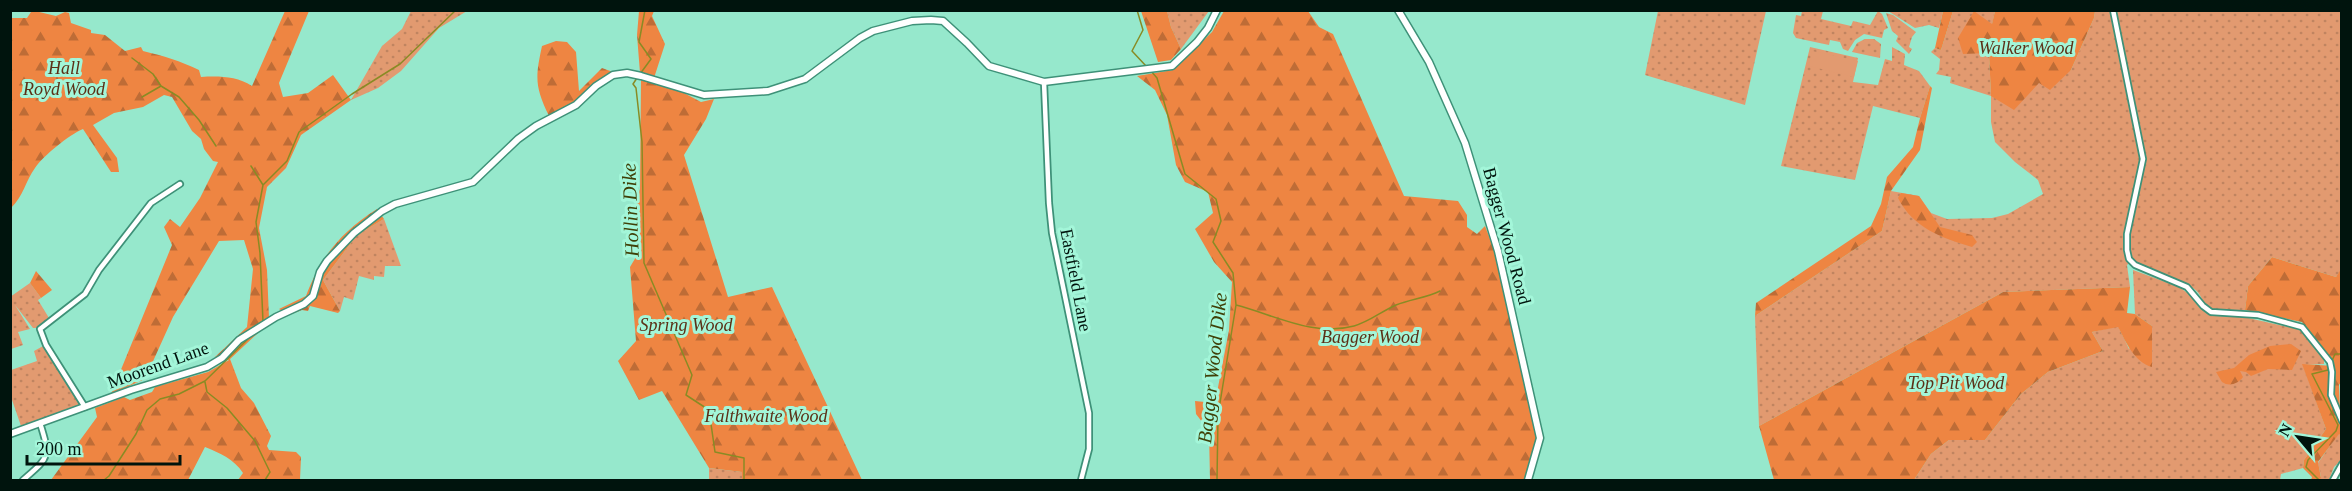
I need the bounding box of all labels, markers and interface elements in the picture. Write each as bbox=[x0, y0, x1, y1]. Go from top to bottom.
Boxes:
park label: Walker Wood bbox=[1978, 38, 2075, 58]
park label: Hall Royd Wood bbox=[22, 58, 106, 99]
water label: Hollin Dike bbox=[617, 163, 643, 258]
street label: Bagger Wood Road bbox=[1479, 165, 1535, 307]
street label: Eastfield Lane bbox=[1056, 227, 1096, 333]
water label: Bagger Wood Dike bbox=[1193, 291, 1232, 445]
park label: Spring Wood bbox=[640, 315, 733, 335]
park label: Bagger Wood bbox=[1321, 327, 1420, 347]
street label: Moorend Lane bbox=[105, 337, 211, 393]
park label: Top Pit Wood bbox=[1908, 373, 2005, 393]
park label: Falthwaite Wood bbox=[704, 406, 828, 426]
north arrow bbox=[2268, 407, 2328, 467]
text: N bbox=[2275, 420, 2296, 439]
scale bar bbox=[27, 428, 180, 466]
text: 200 m bbox=[36, 439, 82, 459]

